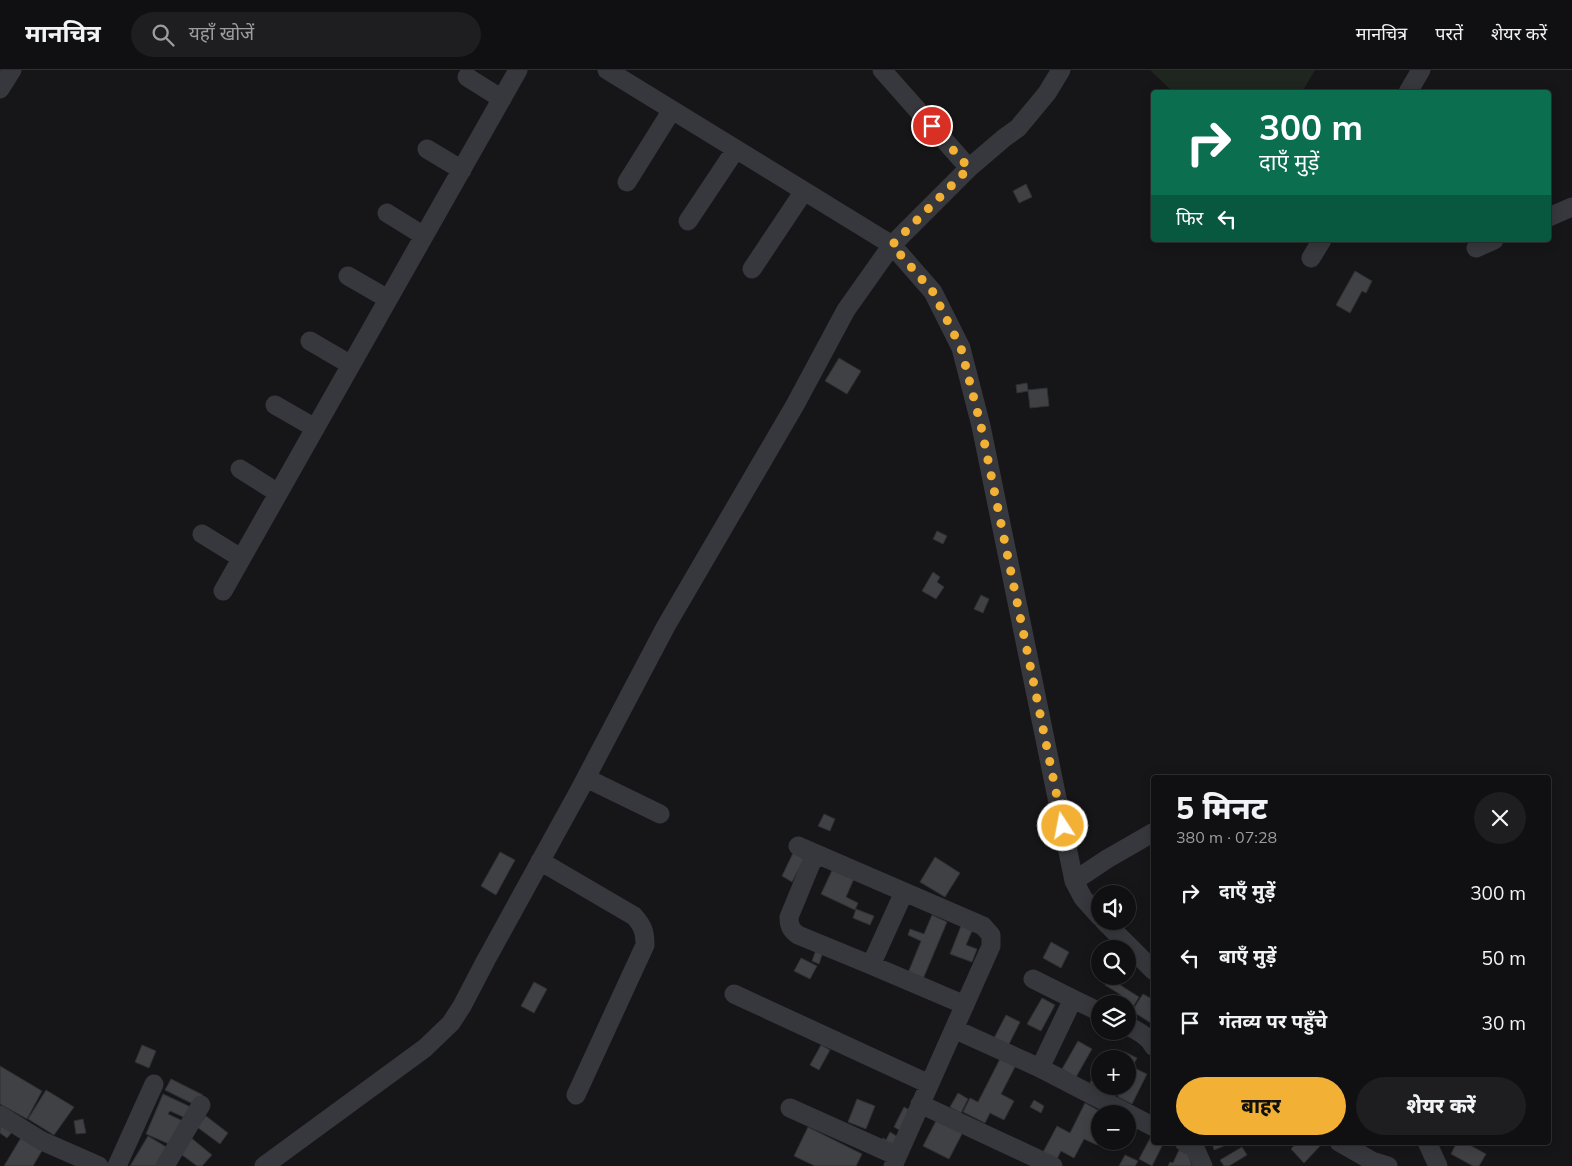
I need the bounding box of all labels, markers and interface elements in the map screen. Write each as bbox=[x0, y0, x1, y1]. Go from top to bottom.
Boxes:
search box bbox=[131, 12, 481, 57]
text: मानचित्र bbox=[25, 18, 101, 48]
icon: search bbox=[149, 21, 177, 49]
text: यहाँ खोजें bbox=[189, 21, 254, 45]
text: मानचित्र bbox=[1356, 22, 1407, 45]
text: परतें bbox=[1435, 22, 1463, 45]
text: शेयर करें bbox=[1491, 22, 1547, 45]
pin bbox=[911, 105, 953, 147]
text: 300 m bbox=[1259, 105, 1363, 149]
icon: right bbox=[1176, 110, 1241, 175]
icon: arrive bbox=[918, 112, 946, 140]
text: दाएँ मुड़ें bbox=[1259, 148, 1319, 176]
icon: left bbox=[1213, 205, 1241, 233]
text: फिर bbox=[1176, 206, 1203, 230]
text: 5 मिनट bbox=[1176, 789, 1267, 827]
button: close bbox=[1474, 792, 1526, 844]
position arrow bbox=[1036, 799, 1088, 851]
text: 380 m · 07:28 bbox=[1176, 827, 1277, 847]
icon: right bbox=[1176, 879, 1204, 907]
text: दाएँ मुड़ें bbox=[1219, 879, 1275, 903]
text: 300 m bbox=[1470, 881, 1526, 905]
map controls bbox=[1091, 885, 1136, 1150]
button: sound bbox=[1091, 885, 1136, 930]
button: search bbox=[1091, 940, 1136, 985]
icon: left bbox=[1176, 944, 1204, 972]
text: बाएँ मुड़ें bbox=[1219, 944, 1276, 968]
text: 50 m bbox=[1482, 946, 1526, 970]
button: layers bbox=[1091, 995, 1136, 1040]
icon: arrive bbox=[1176, 1009, 1204, 1037]
text: गंतव्य पर पहुँचे bbox=[1219, 1009, 1327, 1033]
text: 30 m bbox=[1482, 1011, 1526, 1035]
button: + bbox=[1091, 1050, 1136, 1095]
button: बाहर bbox=[1176, 1077, 1346, 1135]
button: शेयर करें bbox=[1356, 1077, 1526, 1135]
button: − bbox=[1091, 1105, 1136, 1150]

